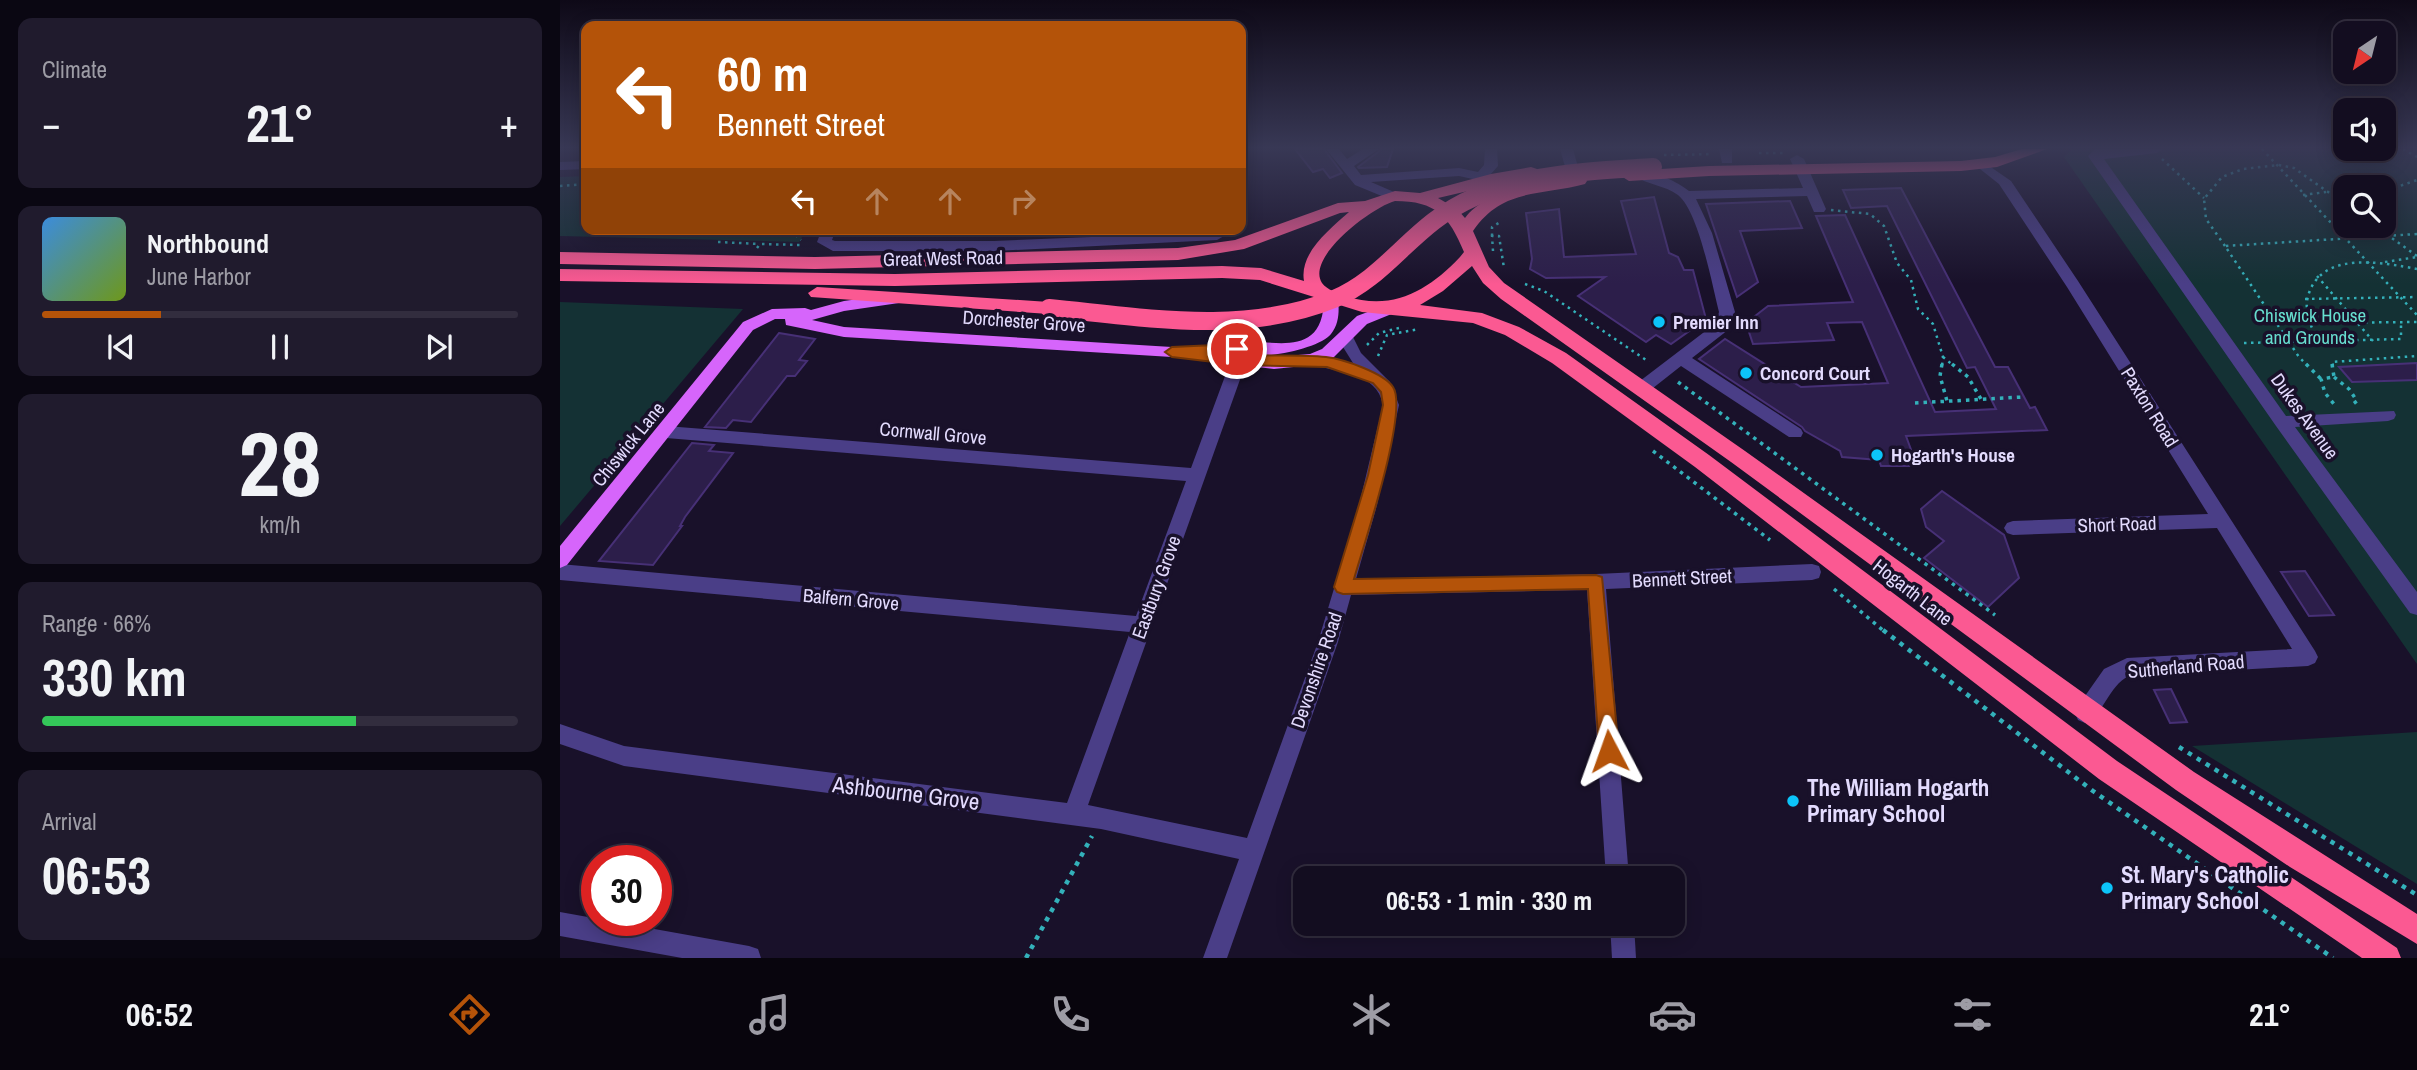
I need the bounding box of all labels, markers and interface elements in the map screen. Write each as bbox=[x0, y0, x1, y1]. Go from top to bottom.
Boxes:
north arrow bbox=[2333, 21, 2396, 84]
map controls bbox=[2333, 21, 2396, 238]
text: 60 m bbox=[717, 40, 809, 106]
icon: left bbox=[602, 49, 693, 140]
text: Climate bbox=[42, 54, 107, 85]
text: 21° bbox=[246, 88, 314, 158]
text: − bbox=[42, 98, 60, 149]
text: + bbox=[500, 98, 518, 149]
button: sound bbox=[2333, 98, 2396, 161]
text: Bennett Street bbox=[717, 103, 885, 146]
button: search bbox=[2333, 175, 2396, 238]
icon: left bbox=[785, 182, 823, 220]
icon: ahead bbox=[858, 182, 896, 220]
icon: ahead bbox=[931, 182, 969, 220]
icon: right bbox=[1004, 182, 1042, 220]
text: Northbound bbox=[147, 226, 269, 261]
street label: Great West Road bbox=[883, 244, 1003, 272]
text: June Harbor bbox=[147, 261, 251, 292]
park label: Chiswick House and Grounds bbox=[2254, 302, 2366, 350]
street label: Dorchester Grove bbox=[962, 304, 1086, 338]
place label: Premier Inn bbox=[1673, 309, 1759, 335]
marker: Premier Inn bbox=[1651, 314, 1667, 330]
pin bbox=[1207, 319, 1267, 379]
icon: previous bbox=[102, 328, 140, 366]
icon: pause bbox=[261, 328, 299, 366]
icon: next bbox=[420, 328, 458, 366]
icon: arrive bbox=[1218, 330, 1256, 368]
place label: Concord Court bbox=[1760, 360, 1870, 386]
street label: Paxton Road bbox=[2115, 362, 2185, 452]
marker: Concord Court bbox=[1738, 365, 1754, 381]
street label: Dukes Avenue bbox=[2265, 368, 2345, 464]
street label: Chiswick Lane bbox=[586, 396, 670, 492]
text: 28 bbox=[239, 402, 322, 524]
street label: Cornwall Grove bbox=[878, 415, 988, 451]
place label: Hogarth's House bbox=[1891, 442, 2015, 468]
marker: Hogarth's House bbox=[1869, 447, 1885, 463]
text: km/h bbox=[260, 509, 300, 540]
street label: Short Road bbox=[2077, 510, 2157, 538]
street label: Eastbury Grove bbox=[1125, 532, 1187, 642]
street label: Hogarth Lane bbox=[1868, 553, 1958, 631]
street label: Bennett Street bbox=[1632, 562, 1733, 594]
street label: Balfern Grove bbox=[802, 582, 900, 616]
text: Range · 66% bbox=[42, 608, 151, 639]
street label: Devonshire Road bbox=[1284, 608, 1348, 732]
text: 330 km bbox=[42, 642, 187, 712]
street label: Sutherland Road bbox=[2127, 648, 2245, 684]
position arrow bbox=[1572, 714, 1646, 788]
street label: Ashbourne Grove bbox=[830, 768, 981, 817]
place label: The William Hogarth Primary School bbox=[1807, 772, 1989, 829]
marker: The William Hogarth Primary School bbox=[1785, 793, 1801, 809]
text: Arrival bbox=[42, 806, 97, 837]
text: 06:53 bbox=[42, 840, 151, 910]
speed limit sign: 30 bbox=[581, 845, 672, 936]
place label: St. Mary's Catholic Primary School bbox=[2121, 859, 2289, 916]
marker: St. Mary's Catholic Primary School bbox=[2099, 880, 2115, 896]
text: 06:53 · 1 min · 330 m bbox=[1386, 883, 1592, 918]
icon: directions bbox=[445, 990, 494, 1039]
icon: music bbox=[745, 990, 794, 1039]
icon: phone bbox=[1046, 990, 1095, 1039]
icon: climate bbox=[1347, 990, 1396, 1039]
icon: car bbox=[1648, 990, 1697, 1039]
icon: filters bbox=[1948, 990, 1997, 1039]
text: 06:52 bbox=[126, 993, 193, 1036]
text: 21° bbox=[2249, 993, 2291, 1036]

